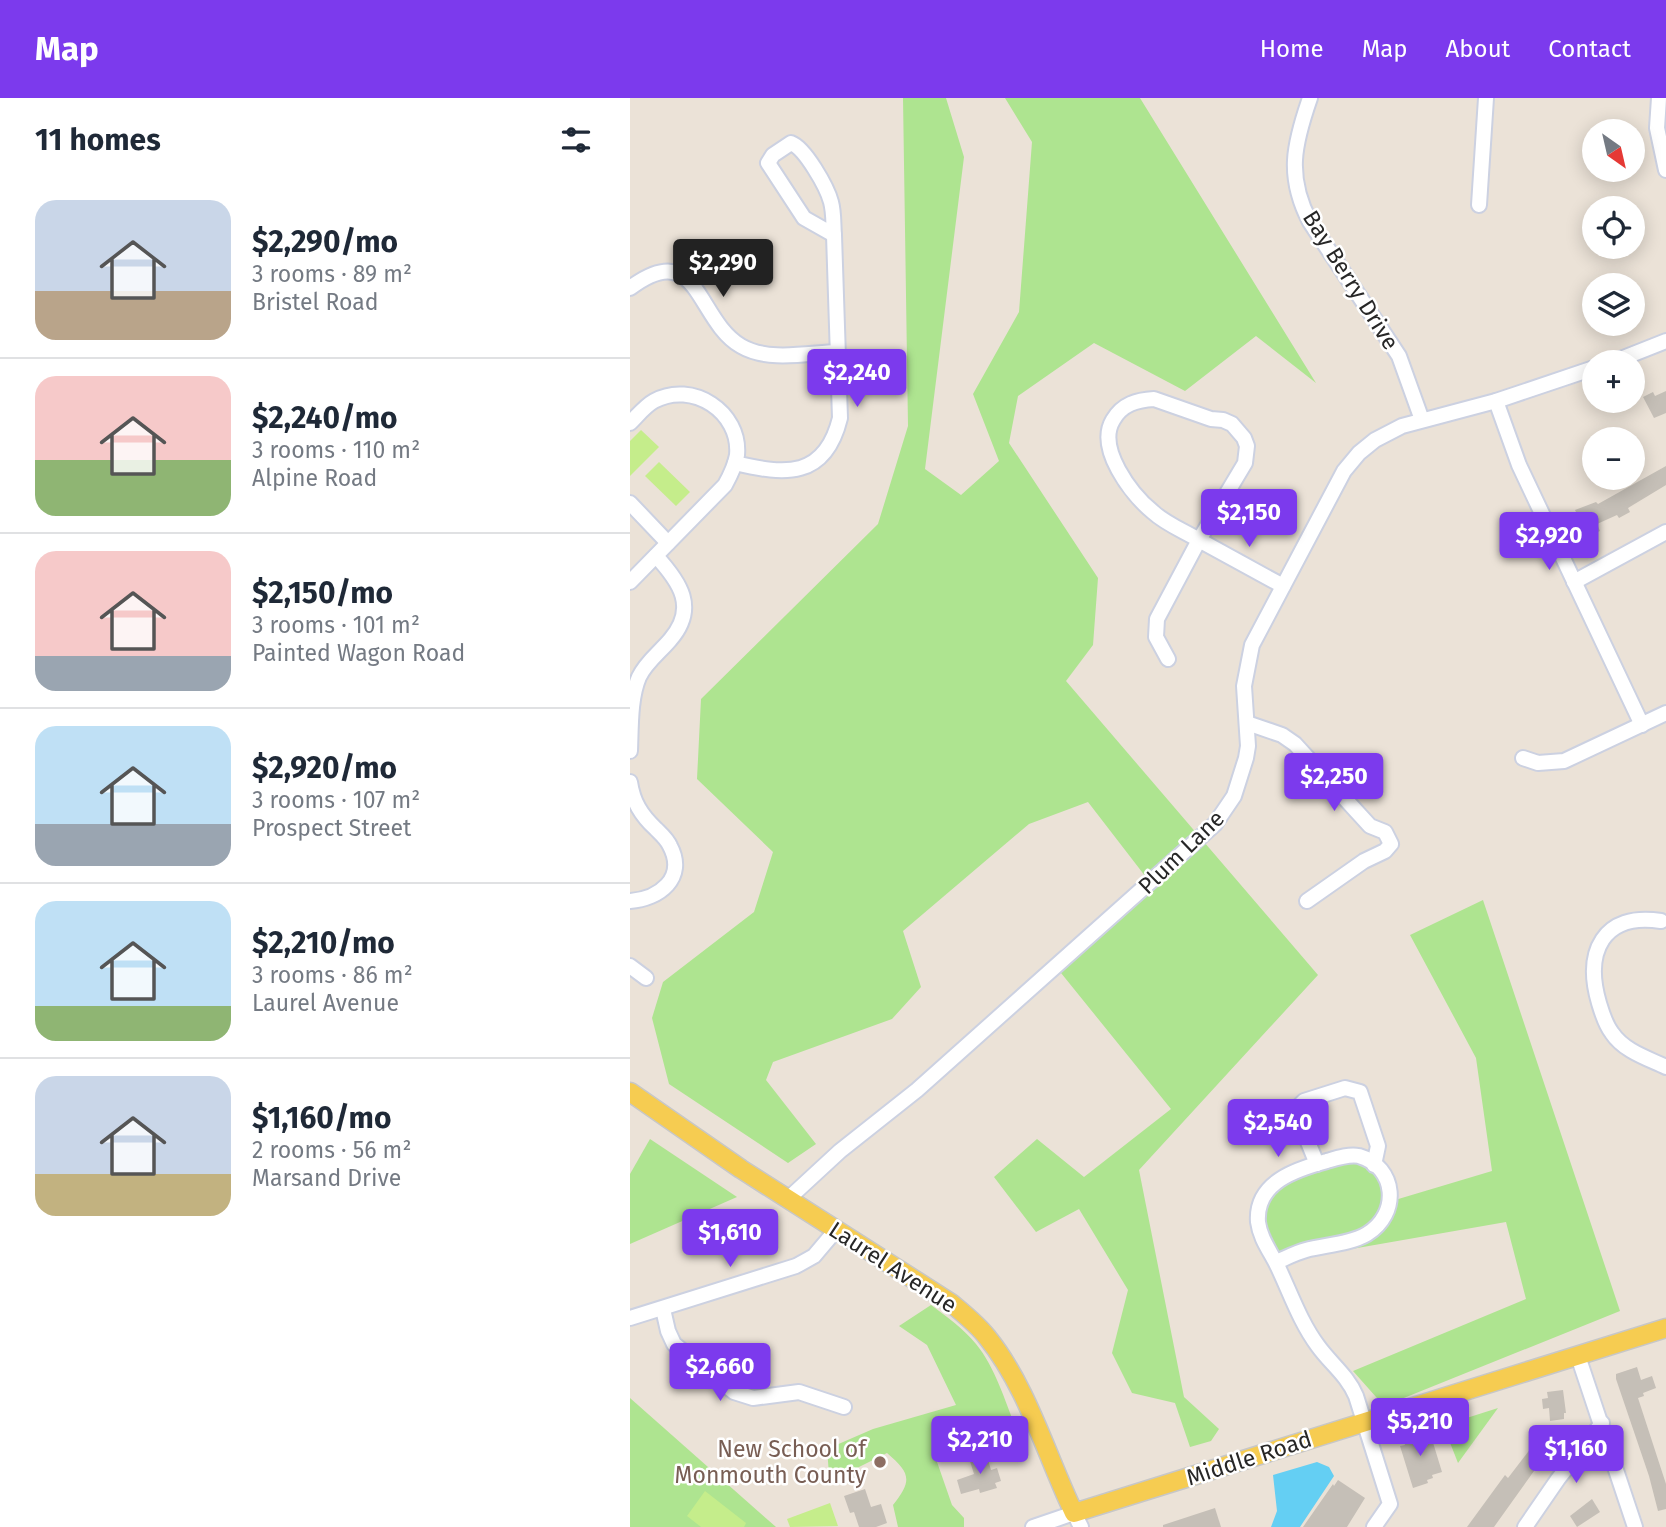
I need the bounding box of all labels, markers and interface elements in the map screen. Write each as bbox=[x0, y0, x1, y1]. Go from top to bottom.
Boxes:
text: Map bbox=[35, 29, 99, 69]
text: Home bbox=[1260, 35, 1324, 63]
text: Map bbox=[1362, 35, 1408, 63]
text: About bbox=[1446, 35, 1510, 63]
text: Contact bbox=[1548, 35, 1631, 63]
north arrow bbox=[1582, 119, 1645, 182]
map controls bbox=[1582, 119, 1645, 490]
icon: filters bbox=[557, 121, 595, 159]
text: 11 homes bbox=[35, 122, 161, 158]
button: locate bbox=[1582, 196, 1645, 259]
street label: Bay Berry Drive bbox=[1297, 205, 1405, 355]
text: $2,290/mo bbox=[252, 224, 398, 260]
icon: home bbox=[91, 228, 175, 312]
pin: $2,290 bbox=[666, 240, 780, 299]
text: $2,290 bbox=[689, 248, 757, 276]
text: 3 rooms · 89 m² bbox=[252, 260, 412, 288]
button: layers bbox=[1582, 273, 1645, 336]
text: Bristel Road bbox=[252, 288, 378, 316]
pin: $2,240 bbox=[800, 350, 914, 409]
button: + bbox=[1582, 350, 1645, 413]
text: $2,240 bbox=[823, 358, 891, 386]
text: $2,240/mo bbox=[252, 400, 398, 436]
icon: home bbox=[91, 404, 175, 488]
button: − bbox=[1582, 427, 1645, 490]
text: 3 rooms · 110 m² bbox=[252, 436, 420, 464]
text: Alpine Road bbox=[252, 464, 377, 492]
pin: $2,150 bbox=[1192, 490, 1306, 549]
text: $2,150 bbox=[1217, 498, 1281, 526]
pin: $2,920 bbox=[1492, 512, 1606, 572]
text: $2,920 bbox=[1515, 521, 1583, 549]
text: $2,150/mo bbox=[252, 575, 393, 611]
icon: home bbox=[91, 579, 175, 663]
text: 3 rooms · 101 m² bbox=[252, 611, 420, 639]
text: Painted Wagon Road bbox=[252, 639, 465, 667]
text: $2,920/mo bbox=[252, 750, 397, 786]
icon: home bbox=[91, 754, 175, 838]
pin: $2,250 bbox=[1277, 754, 1391, 813]
text: $2,250 bbox=[1300, 762, 1368, 790]
text: 3 rooms · 107 m² bbox=[252, 786, 420, 814]
street label: Plum Lane bbox=[1132, 804, 1230, 900]
text: Prospect Street bbox=[252, 814, 411, 842]
text: $2,210/mo bbox=[252, 925, 395, 961]
icon: home bbox=[91, 929, 175, 1013]
text: 3 rooms · 86 m² bbox=[252, 961, 413, 989]
text: Laurel Avenue bbox=[252, 989, 399, 1017]
text: $1,160/mo bbox=[252, 1100, 391, 1136]
pin: $2,540 bbox=[1221, 1100, 1335, 1159]
icon: home bbox=[91, 1104, 175, 1188]
text: $2,540 bbox=[1244, 1108, 1312, 1136]
text: 2 rooms · 56 m² bbox=[252, 1136, 411, 1164]
text: Marsand Drive bbox=[252, 1164, 401, 1192]
pin: $1,610 bbox=[673, 1210, 787, 1269]
street label: Laurel Avenue bbox=[824, 1215, 962, 1319]
text: $1,610 bbox=[698, 1218, 762, 1246]
pin: $2,660 bbox=[663, 1344, 777, 1403]
text: $2,660 bbox=[686, 1352, 754, 1380]
pin: $5,210 bbox=[1363, 1398, 1477, 1458]
text: $5,210 bbox=[1387, 1407, 1453, 1435]
pin: $2,210 bbox=[923, 1416, 1037, 1476]
text: $2,210 bbox=[947, 1425, 1013, 1453]
street label: Middle Road bbox=[1183, 1425, 1315, 1491]
pin: $1,160 bbox=[1519, 1426, 1633, 1485]
text: $1,160 bbox=[1545, 1434, 1607, 1462]
place label: New School of Monmouth County bbox=[675, 1435, 868, 1489]
marker: New School of Monmouth County bbox=[872, 1454, 888, 1470]

